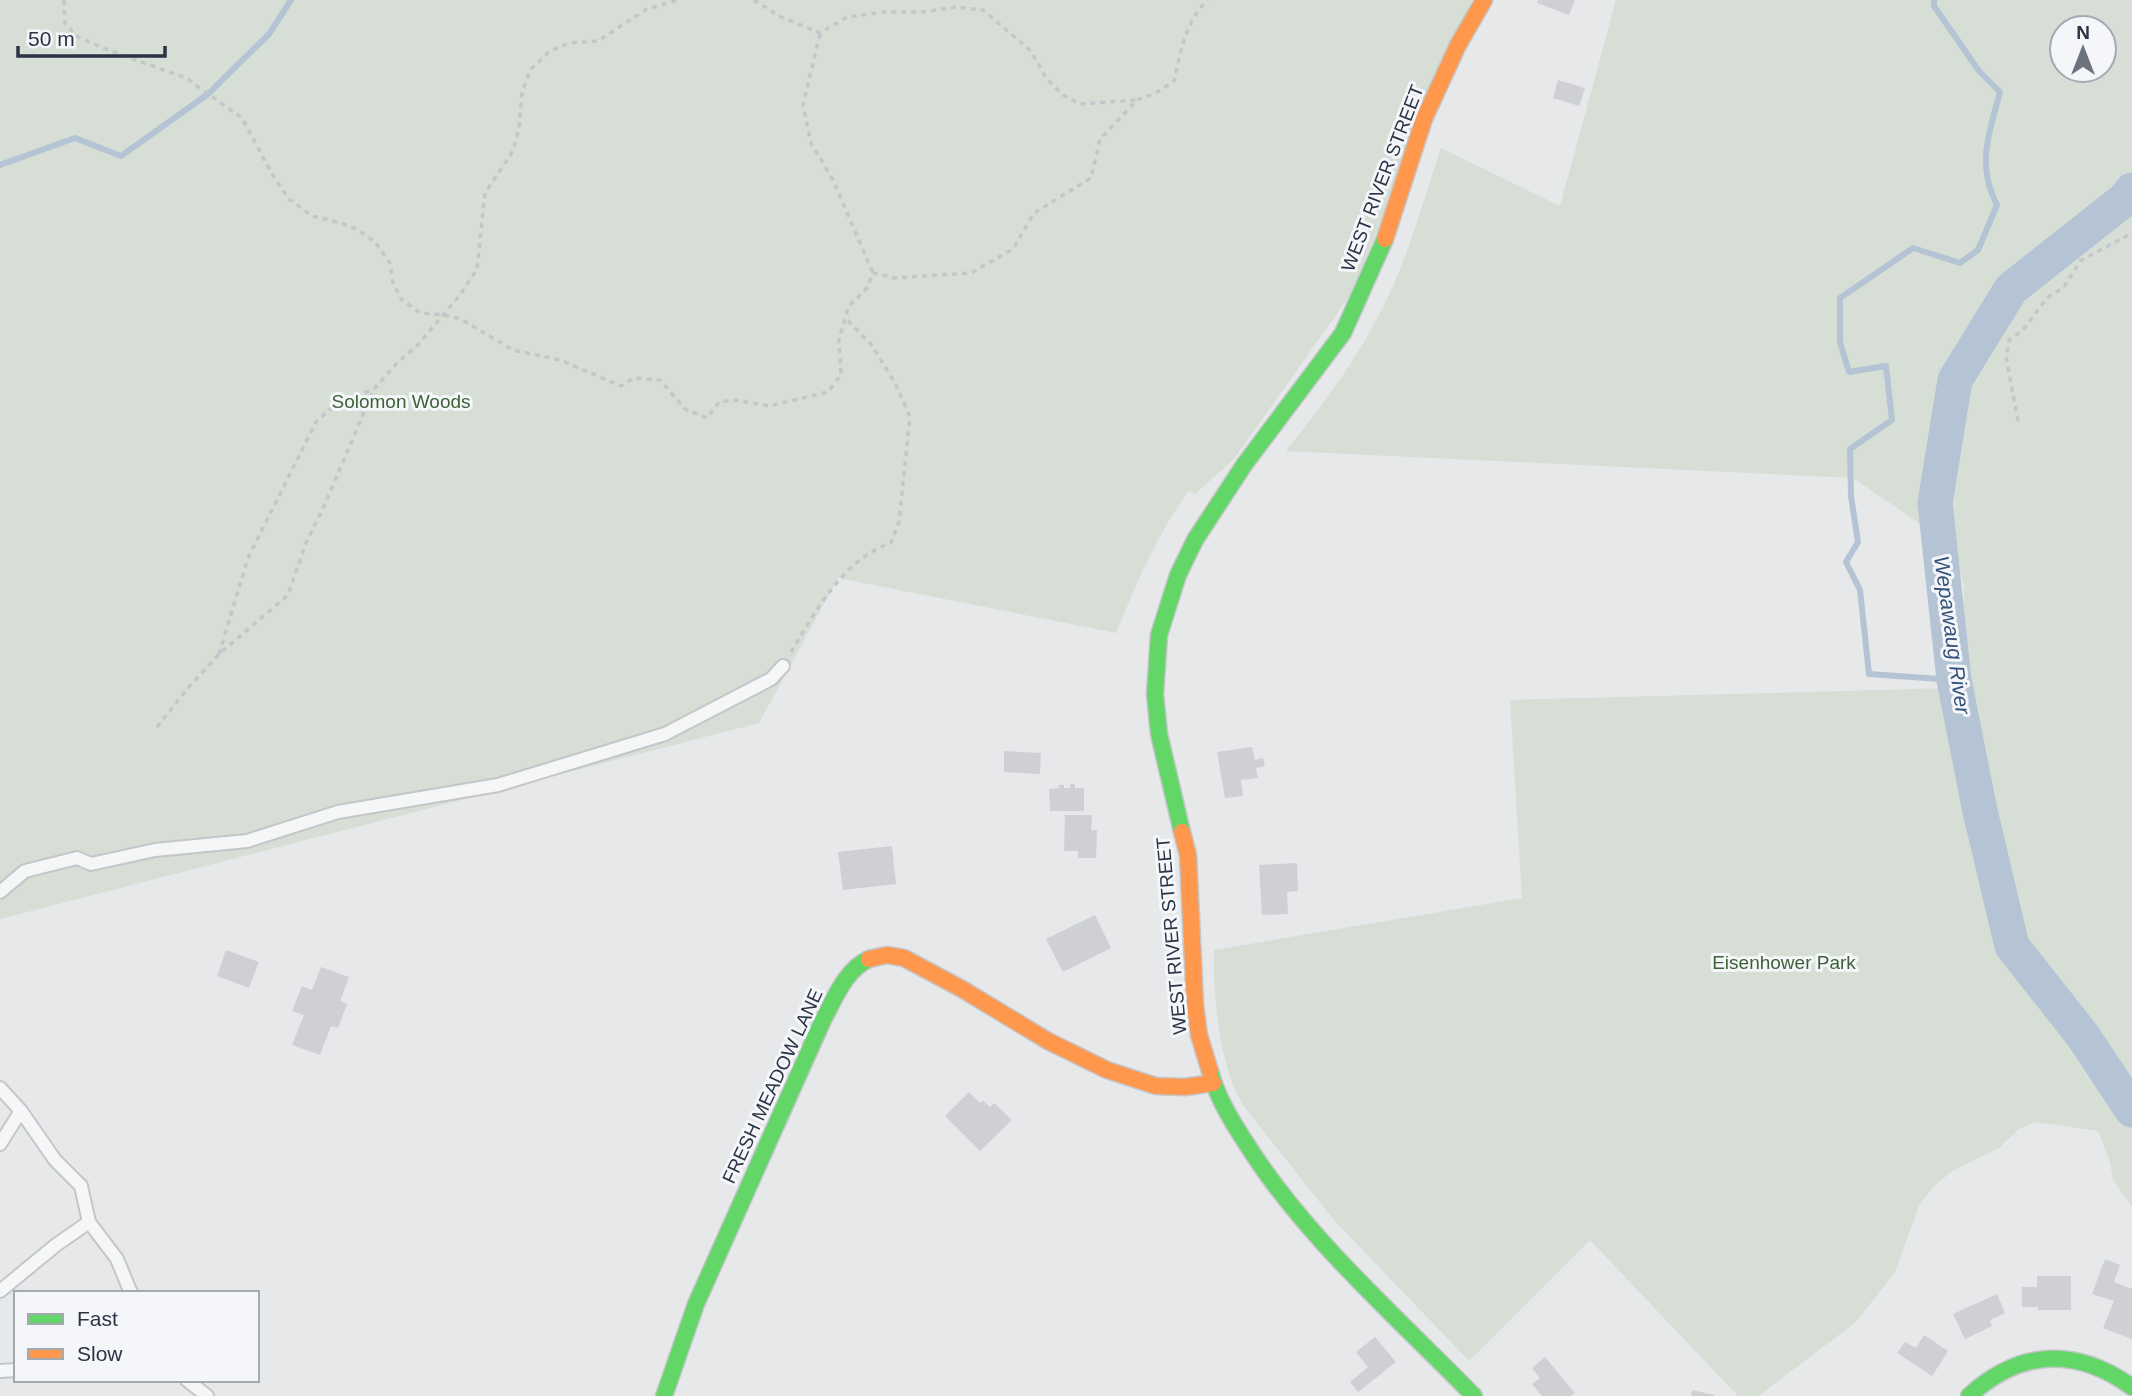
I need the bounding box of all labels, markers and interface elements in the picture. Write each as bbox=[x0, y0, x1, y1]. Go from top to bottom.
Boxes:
scale bar bbox=[18, 14, 164, 58]
north arrow bbox=[2048, 14, 2118, 84]
text: N bbox=[2076, 22, 2090, 43]
text: 50 m bbox=[28, 27, 75, 50]
street label: WEST RIVER STREET bbox=[1337, 82, 1428, 274]
park label: Solomon Woods bbox=[331, 391, 471, 412]
water label: Wepawaug River bbox=[1930, 554, 1975, 717]
street label: WEST RIVER STREET bbox=[1152, 836, 1191, 1036]
park label: Eisenhower Park bbox=[1712, 952, 1856, 973]
street label: FRESH MEADOW LANE bbox=[718, 986, 827, 1187]
legend bbox=[14, 1291, 259, 1382]
text: Fast bbox=[77, 1307, 118, 1330]
text: Slow bbox=[77, 1342, 123, 1365]

